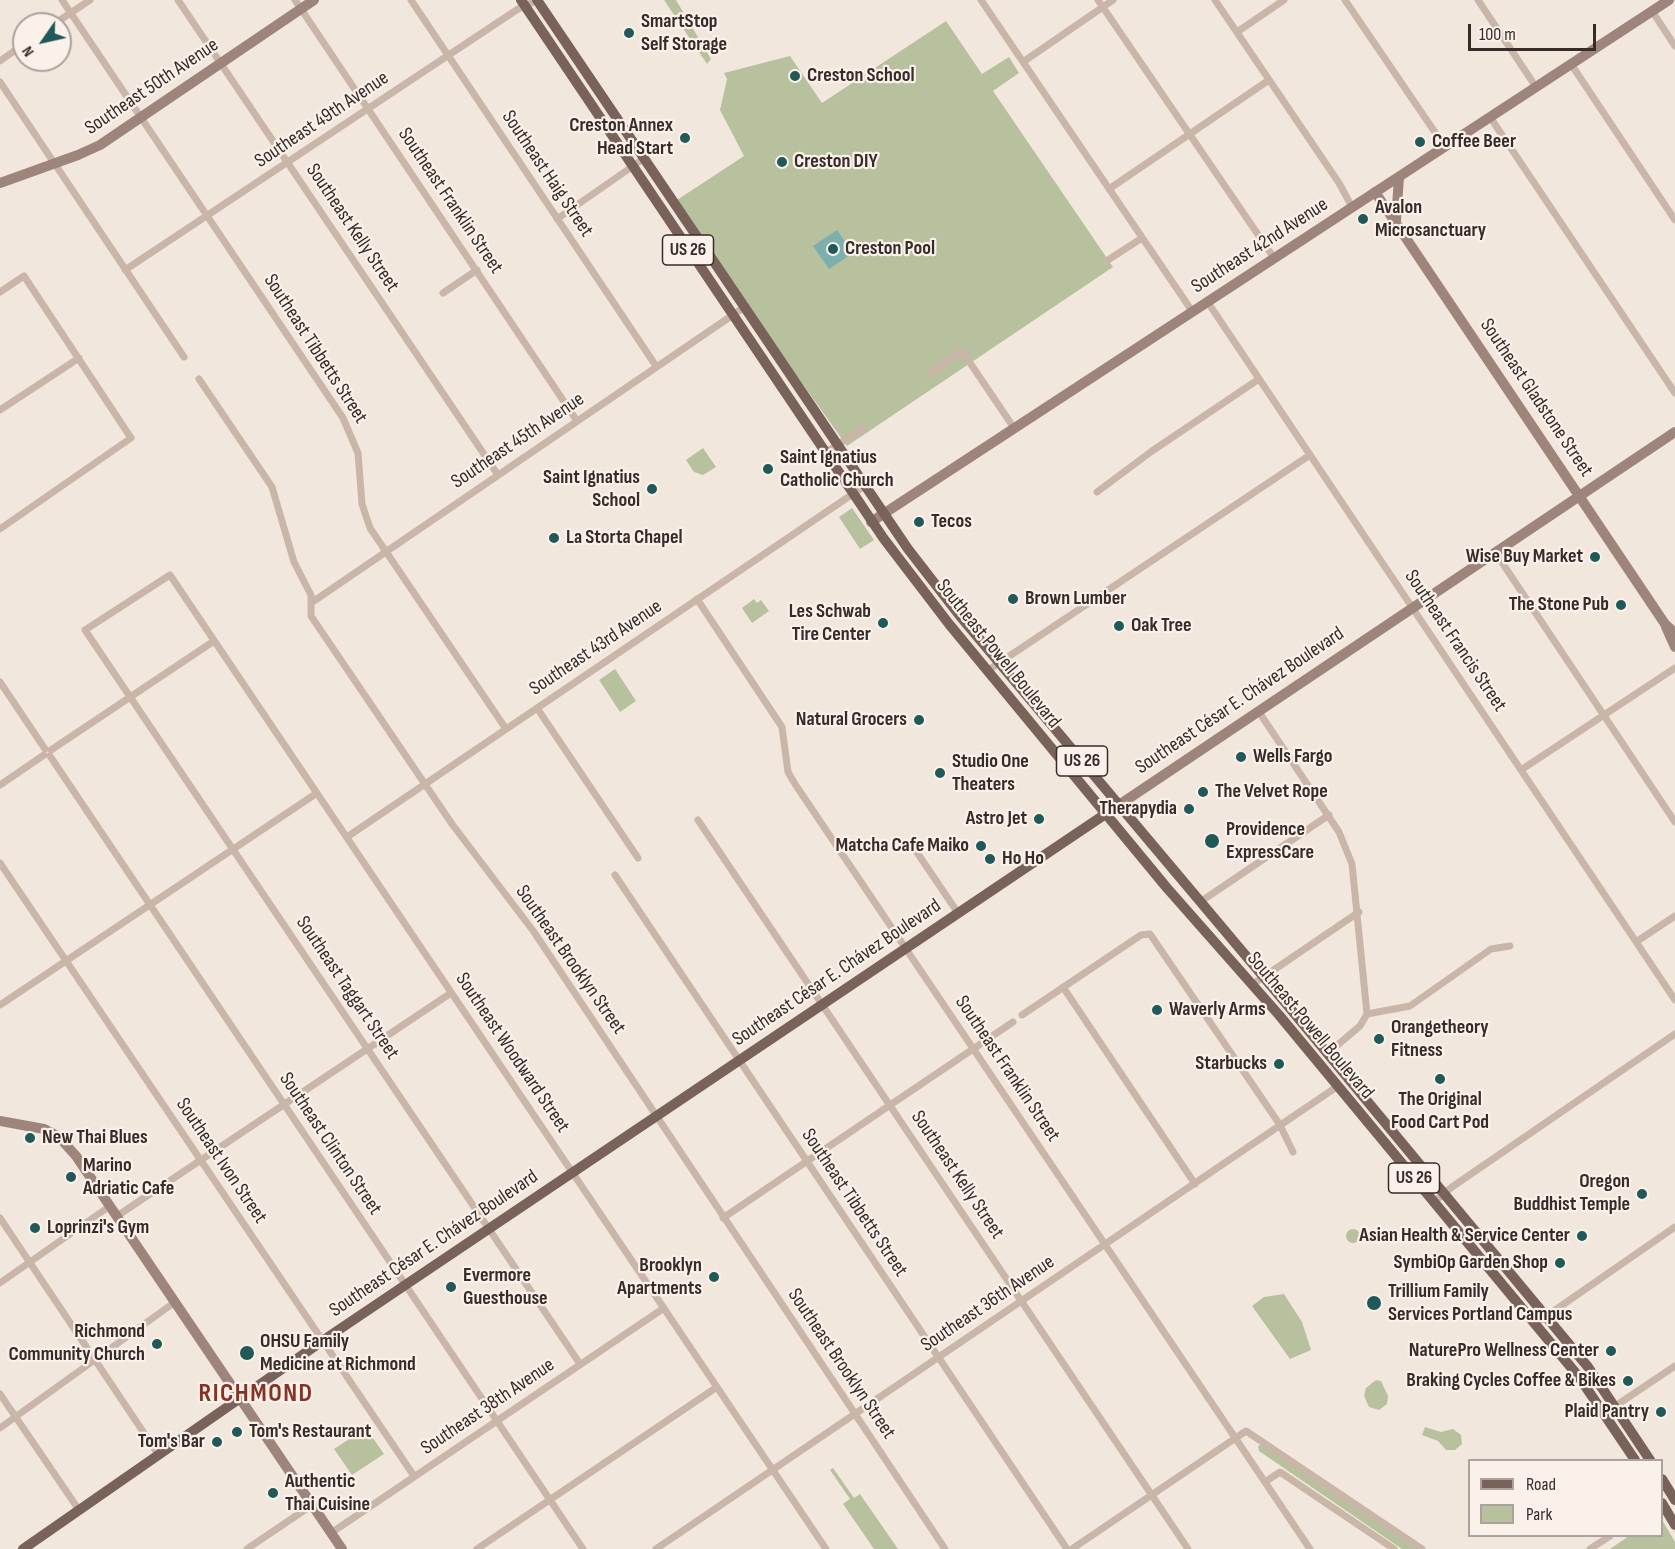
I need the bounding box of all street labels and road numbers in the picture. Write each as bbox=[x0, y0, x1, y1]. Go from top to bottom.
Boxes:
street label: Southeast 50th Avenue bbox=[81, 34, 223, 140]
street label: Southeast 49th Avenue bbox=[251, 66, 393, 174]
street label: Southeast Haig Street bbox=[496, 106, 598, 242]
street label: Southeast Franklin Street bbox=[392, 124, 508, 278]
street label: Southeast Kelly Street bbox=[300, 159, 404, 297]
street label: Southeast 42nd Avenue bbox=[1187, 193, 1333, 299]
road number: US 26 bbox=[662, 235, 714, 265]
street label: Southeast Tibbetts Street bbox=[258, 270, 372, 428]
street label: Southeast Gladstone Street bbox=[1474, 314, 1598, 482]
street label: Southeast 45th Avenue bbox=[447, 388, 589, 494]
street label: Southeast Francis Street bbox=[1399, 566, 1511, 716]
street label: Southeast Powell Boulevard bbox=[931, 575, 1065, 733]
street label: Southeast 43rd Avenue bbox=[525, 595, 667, 701]
street label: Southeast César E. Chávez Boulevard bbox=[1131, 622, 1349, 780]
road number: US 26 bbox=[1056, 746, 1108, 776]
street label: Southeast Brooklyn Street bbox=[510, 881, 630, 1039]
street label: Southeast César E. Chávez Boulevard bbox=[728, 894, 946, 1052]
street label: Southeast Taggart Street bbox=[290, 912, 404, 1064]
street label: Southeast Powell Boulevard bbox=[1241, 948, 1379, 1104]
street label: Southeast Woodward Street bbox=[450, 969, 574, 1137]
street label: Southeast Franklin Street bbox=[949, 992, 1065, 1146]
street label: Southeast Clinton Street bbox=[273, 1068, 387, 1220]
street label: Southeast Ivon Street bbox=[170, 1094, 272, 1228]
street label: Southeast Kelly Street bbox=[905, 1106, 1009, 1244]
street label: Southeast Tibbetts Street bbox=[796, 1125, 912, 1281]
road number: US 26 bbox=[1388, 1163, 1440, 1193]
street label: Southeast César E. Chávez Boulevard bbox=[325, 1165, 543, 1323]
street label: Southeast 36th Avenue bbox=[917, 1250, 1059, 1358]
street label: Southeast Brooklyn Street bbox=[782, 1284, 900, 1444]
street label: Southeast 38th Avenue bbox=[417, 1353, 559, 1461]

